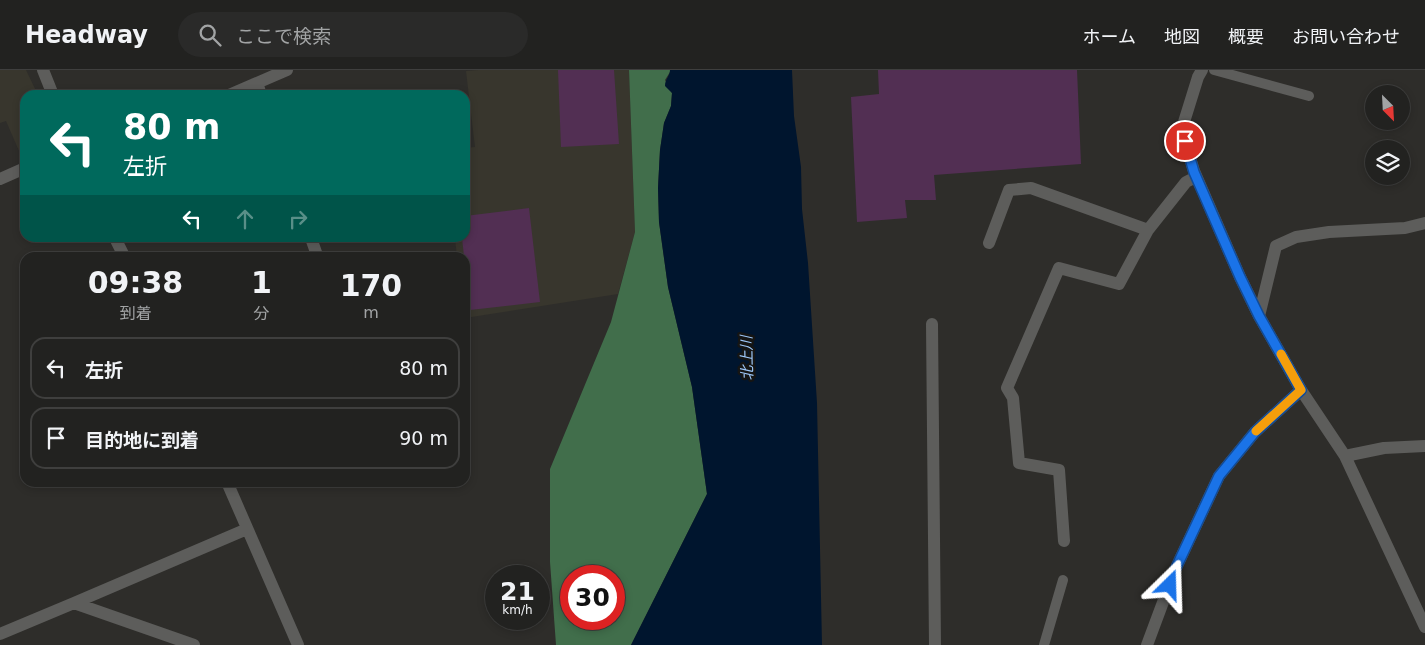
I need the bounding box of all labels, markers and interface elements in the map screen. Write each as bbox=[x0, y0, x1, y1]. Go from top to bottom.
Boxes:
search box bbox=[178, 12, 528, 57]
text: Headway bbox=[25, 21, 148, 49]
icon: search bbox=[196, 21, 224, 49]
text: ここで検索 bbox=[236, 25, 331, 47]
text: ホーム bbox=[1083, 26, 1136, 47]
text: 地図 bbox=[1164, 26, 1200, 47]
text: 概要 bbox=[1228, 26, 1264, 47]
text: お問い合わせ bbox=[1292, 26, 1400, 47]
north arrow bbox=[1365, 85, 1410, 130]
map controls bbox=[1365, 85, 1410, 185]
text: 80 m bbox=[123, 107, 220, 147]
icon: left bbox=[40, 110, 105, 175]
pin bbox=[1164, 120, 1206, 162]
icon: arrive bbox=[1171, 127, 1199, 155]
button: layers bbox=[1365, 140, 1410, 185]
text: 左折 bbox=[123, 154, 167, 179]
icon: left bbox=[178, 205, 206, 233]
icon: ahead bbox=[231, 205, 259, 233]
icon: right bbox=[284, 205, 312, 233]
text: 09:38 bbox=[88, 265, 183, 300]
text: 1 bbox=[251, 265, 272, 300]
text: 170 bbox=[340, 268, 402, 303]
text: m bbox=[363, 303, 379, 322]
text: 到着 bbox=[119, 304, 152, 323]
text: 分 bbox=[253, 304, 269, 323]
water label: 北上川 bbox=[738, 333, 756, 381]
icon: left bbox=[42, 354, 70, 382]
text: 80 m bbox=[399, 357, 448, 379]
text: 左折 bbox=[85, 359, 123, 381]
icon: arrive bbox=[42, 424, 70, 452]
text: 90 m bbox=[399, 427, 448, 449]
text: 目的地に到着 bbox=[85, 429, 199, 451]
position arrow bbox=[1143, 558, 1195, 610]
speed limit sign: 30 bbox=[560, 565, 625, 630]
text: 21 bbox=[500, 577, 535, 606]
text: km/h bbox=[502, 603, 533, 617]

